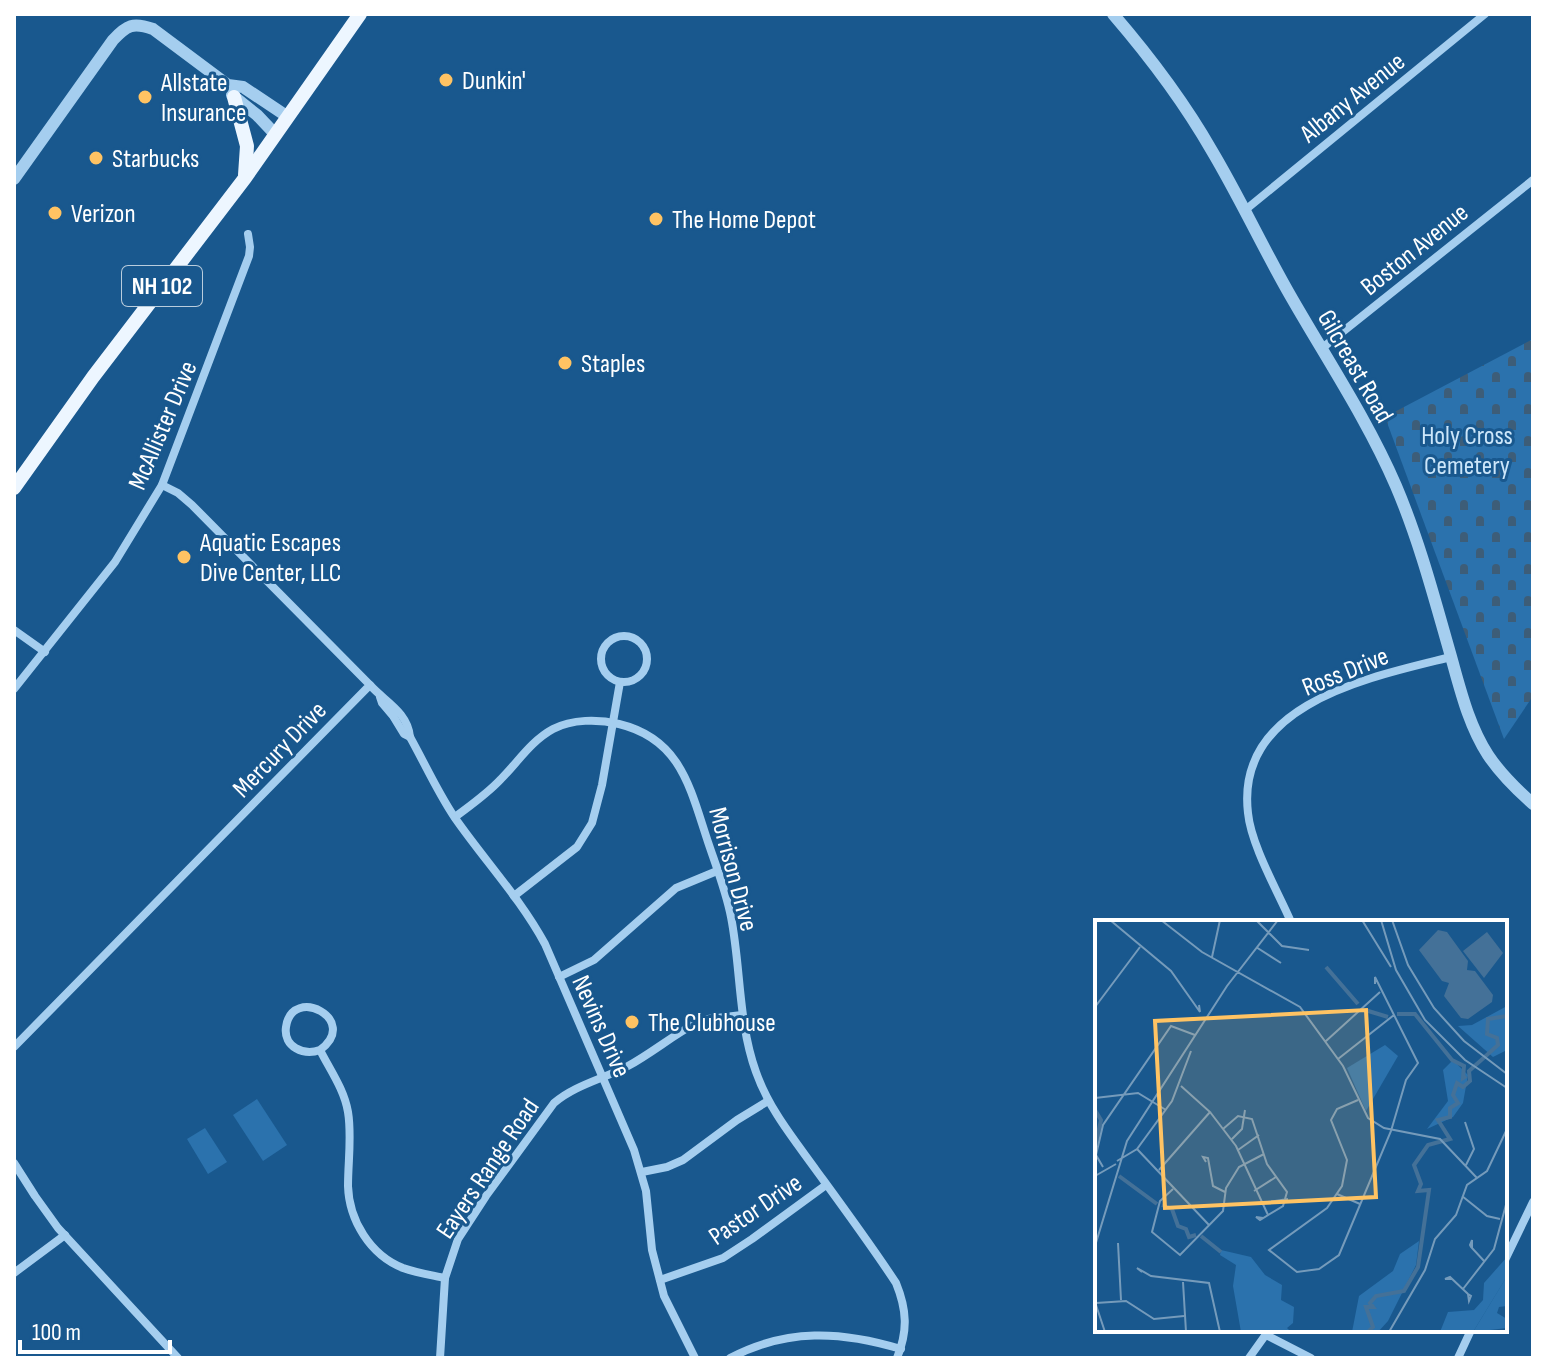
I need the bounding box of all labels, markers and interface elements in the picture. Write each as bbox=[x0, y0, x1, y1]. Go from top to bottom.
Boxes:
street label: Albany Avenue bbox=[1294, 47, 1412, 150]
place label: Dunkin' bbox=[462, 66, 526, 97]
place label: Allstate Insurance bbox=[160, 68, 247, 129]
marker: Dunkin' bbox=[437, 71, 455, 89]
marker: Allstate Insurance bbox=[136, 88, 154, 106]
place label: Starbucks bbox=[112, 144, 199, 175]
marker: Starbucks bbox=[87, 149, 105, 167]
street label: Boston Avenue bbox=[1355, 198, 1475, 303]
place label: Verizon bbox=[71, 199, 136, 230]
marker: Verizon bbox=[46, 204, 64, 222]
place label: The Home Depot bbox=[672, 205, 816, 236]
marker: The Home Depot bbox=[647, 210, 665, 228]
road number: NH 102 bbox=[122, 266, 202, 306]
street label: Gilcreast Road bbox=[1310, 305, 1399, 429]
place label: Staples bbox=[581, 349, 645, 380]
marker: Staples bbox=[556, 354, 574, 372]
street label: McAllister Drive bbox=[122, 357, 204, 495]
park label: Holy Cross Cemetery bbox=[1421, 421, 1513, 482]
place label: Aquatic Escapes Dive Center, LLC bbox=[199, 528, 341, 589]
marker: Aquatic Escapes Dive Center, LLC bbox=[175, 548, 193, 566]
street label: Ross Drive bbox=[1298, 641, 1393, 704]
street label: Mercury Drive bbox=[227, 696, 333, 804]
street label: Morrison Drive bbox=[701, 804, 764, 935]
inset map bbox=[1095, 920, 1507, 1332]
street label: Nevins Drive bbox=[564, 971, 637, 1082]
place label: The Clubhouse bbox=[648, 1008, 776, 1039]
marker: The Clubhouse bbox=[623, 1013, 641, 1031]
street label: Eayers Range Road bbox=[430, 1093, 546, 1245]
street label: Pastor Drive bbox=[703, 1168, 808, 1253]
scale bar bbox=[20, 1304, 170, 1354]
text: 100 m bbox=[32, 1318, 81, 1347]

